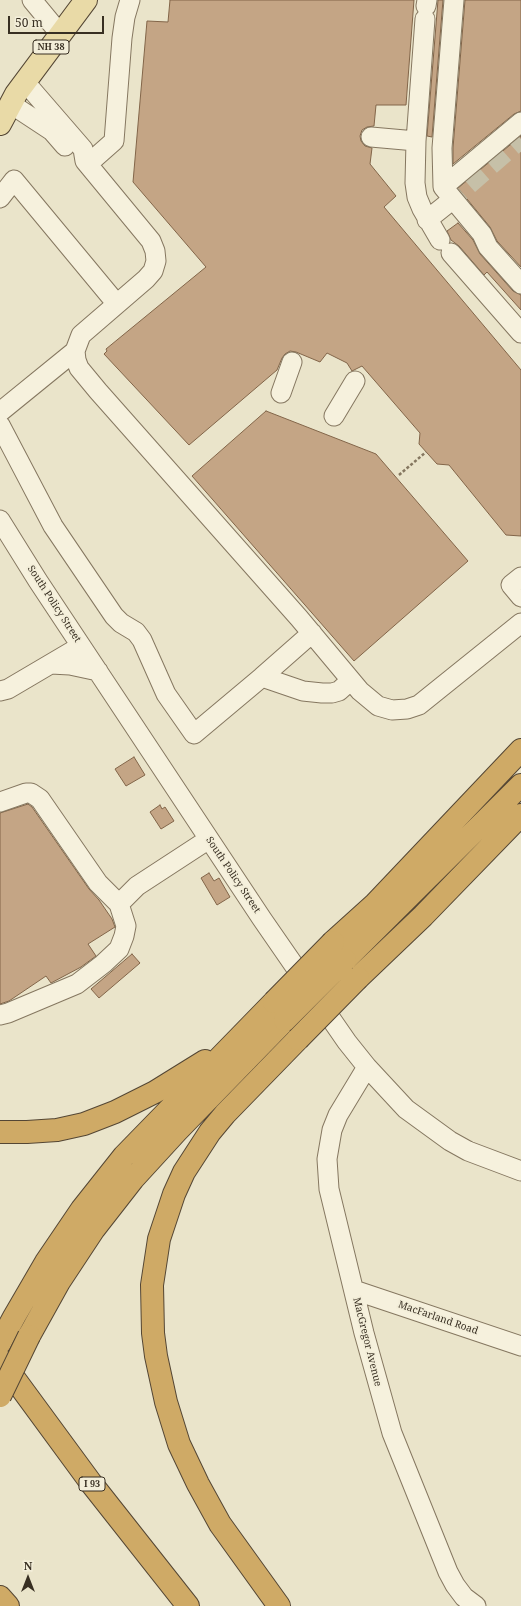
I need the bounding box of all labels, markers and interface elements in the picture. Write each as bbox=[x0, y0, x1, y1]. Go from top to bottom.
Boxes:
scale bar bbox=[10, 8, 106, 34]
text: 50 m bbox=[15, 14, 43, 31]
road number: NH 38 bbox=[33, 40, 69, 54]
street label: South Policy Street bbox=[25, 563, 83, 645]
street label: South Policy Street bbox=[203, 835, 263, 915]
street label: MacGregor Avenue bbox=[350, 1296, 384, 1388]
street label: MacFarland Road bbox=[396, 1299, 480, 1337]
road number: I 93 bbox=[79, 1477, 105, 1491]
north arrow bbox=[8, 1558, 48, 1598]
text: N bbox=[24, 1558, 32, 1573]

